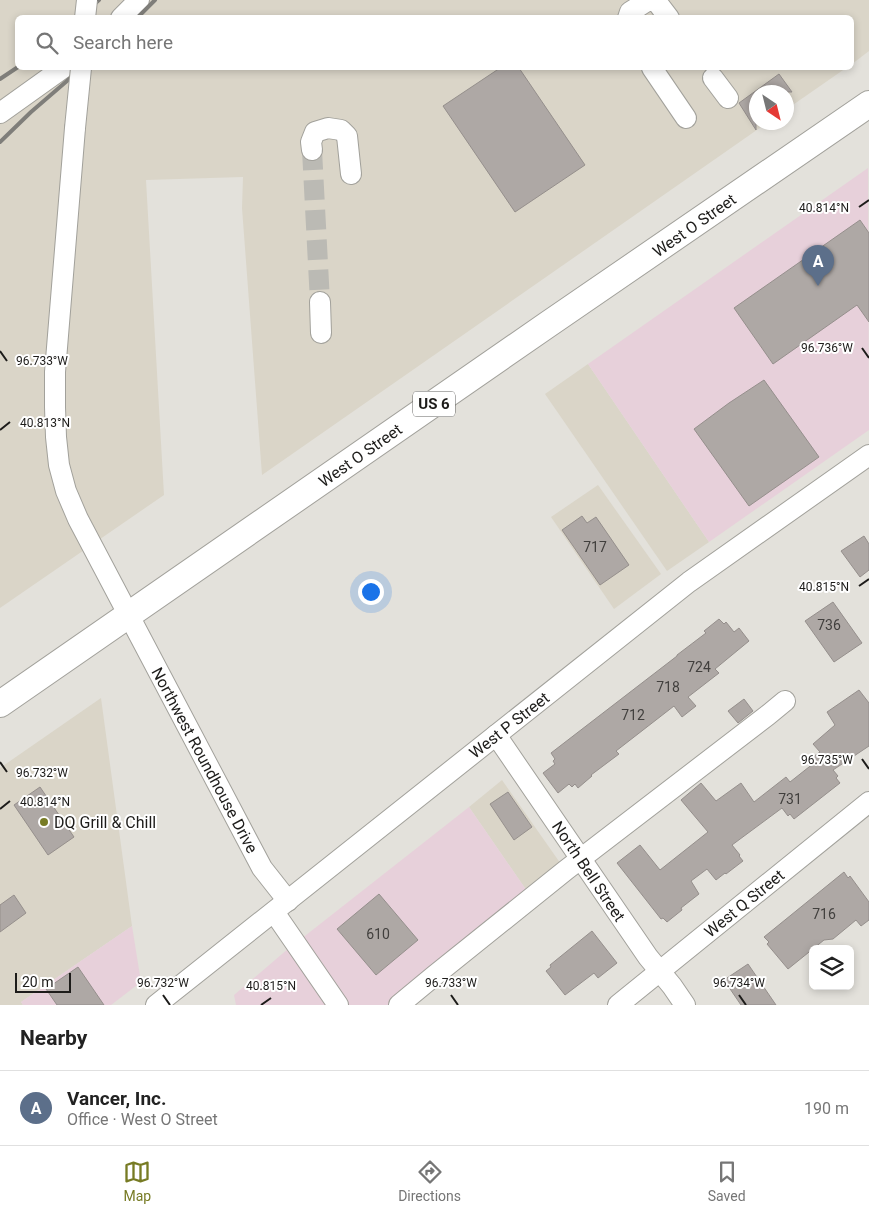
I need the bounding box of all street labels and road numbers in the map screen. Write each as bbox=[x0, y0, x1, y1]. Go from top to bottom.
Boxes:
street label: West O Street bbox=[649, 190, 740, 261]
road number: US 6 bbox=[413, 392, 455, 416]
street label: West O Street bbox=[315, 420, 406, 491]
street label: Northwest Roundhouse Drive bbox=[147, 664, 262, 856]
street label: West P Street bbox=[466, 688, 553, 762]
street label: North Bell Street bbox=[548, 818, 629, 925]
street label: West Q Street bbox=[701, 865, 788, 941]

